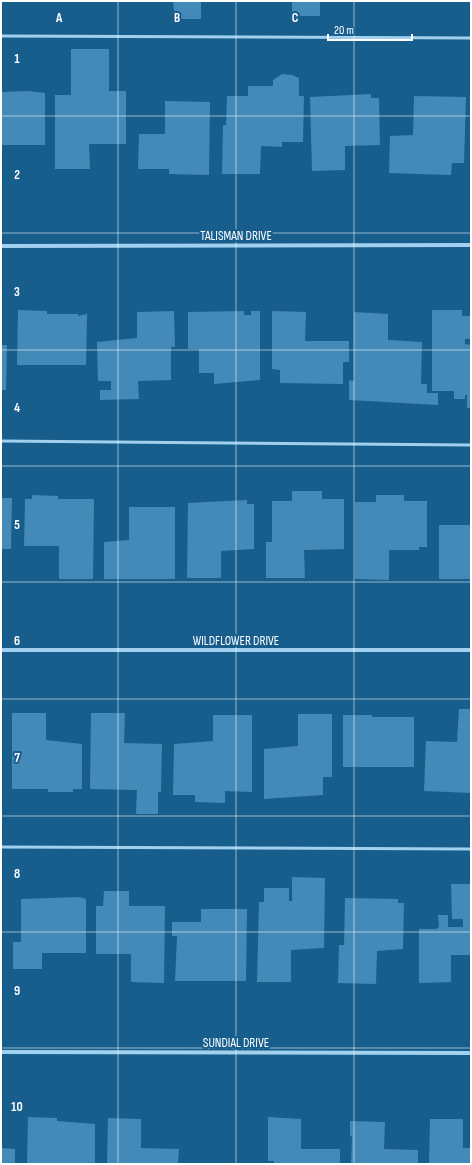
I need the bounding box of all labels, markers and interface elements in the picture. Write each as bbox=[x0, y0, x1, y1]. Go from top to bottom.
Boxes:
text: A bbox=[55, 10, 63, 26]
text: B bbox=[174, 10, 180, 26]
text: C bbox=[292, 10, 299, 26]
scale bar bbox=[328, 16, 412, 42]
text: 20 m bbox=[334, 23, 354, 38]
text: 1 bbox=[14, 51, 20, 67]
text: 2 bbox=[14, 167, 20, 183]
street label: TALISMAN DRIVE bbox=[200, 228, 272, 244]
text: 3 bbox=[14, 284, 20, 300]
text: 4 bbox=[14, 400, 20, 416]
text: 5 bbox=[14, 517, 20, 533]
text: 6 bbox=[14, 633, 20, 649]
street label: WILDFLOWER DRIVE bbox=[193, 633, 279, 649]
text: 7 bbox=[14, 750, 20, 766]
text: 8 bbox=[14, 866, 20, 882]
text: 9 bbox=[14, 983, 20, 999]
street label: SUNDIAL DRIVE bbox=[203, 1035, 269, 1051]
text: 10 bbox=[11, 1099, 23, 1115]

